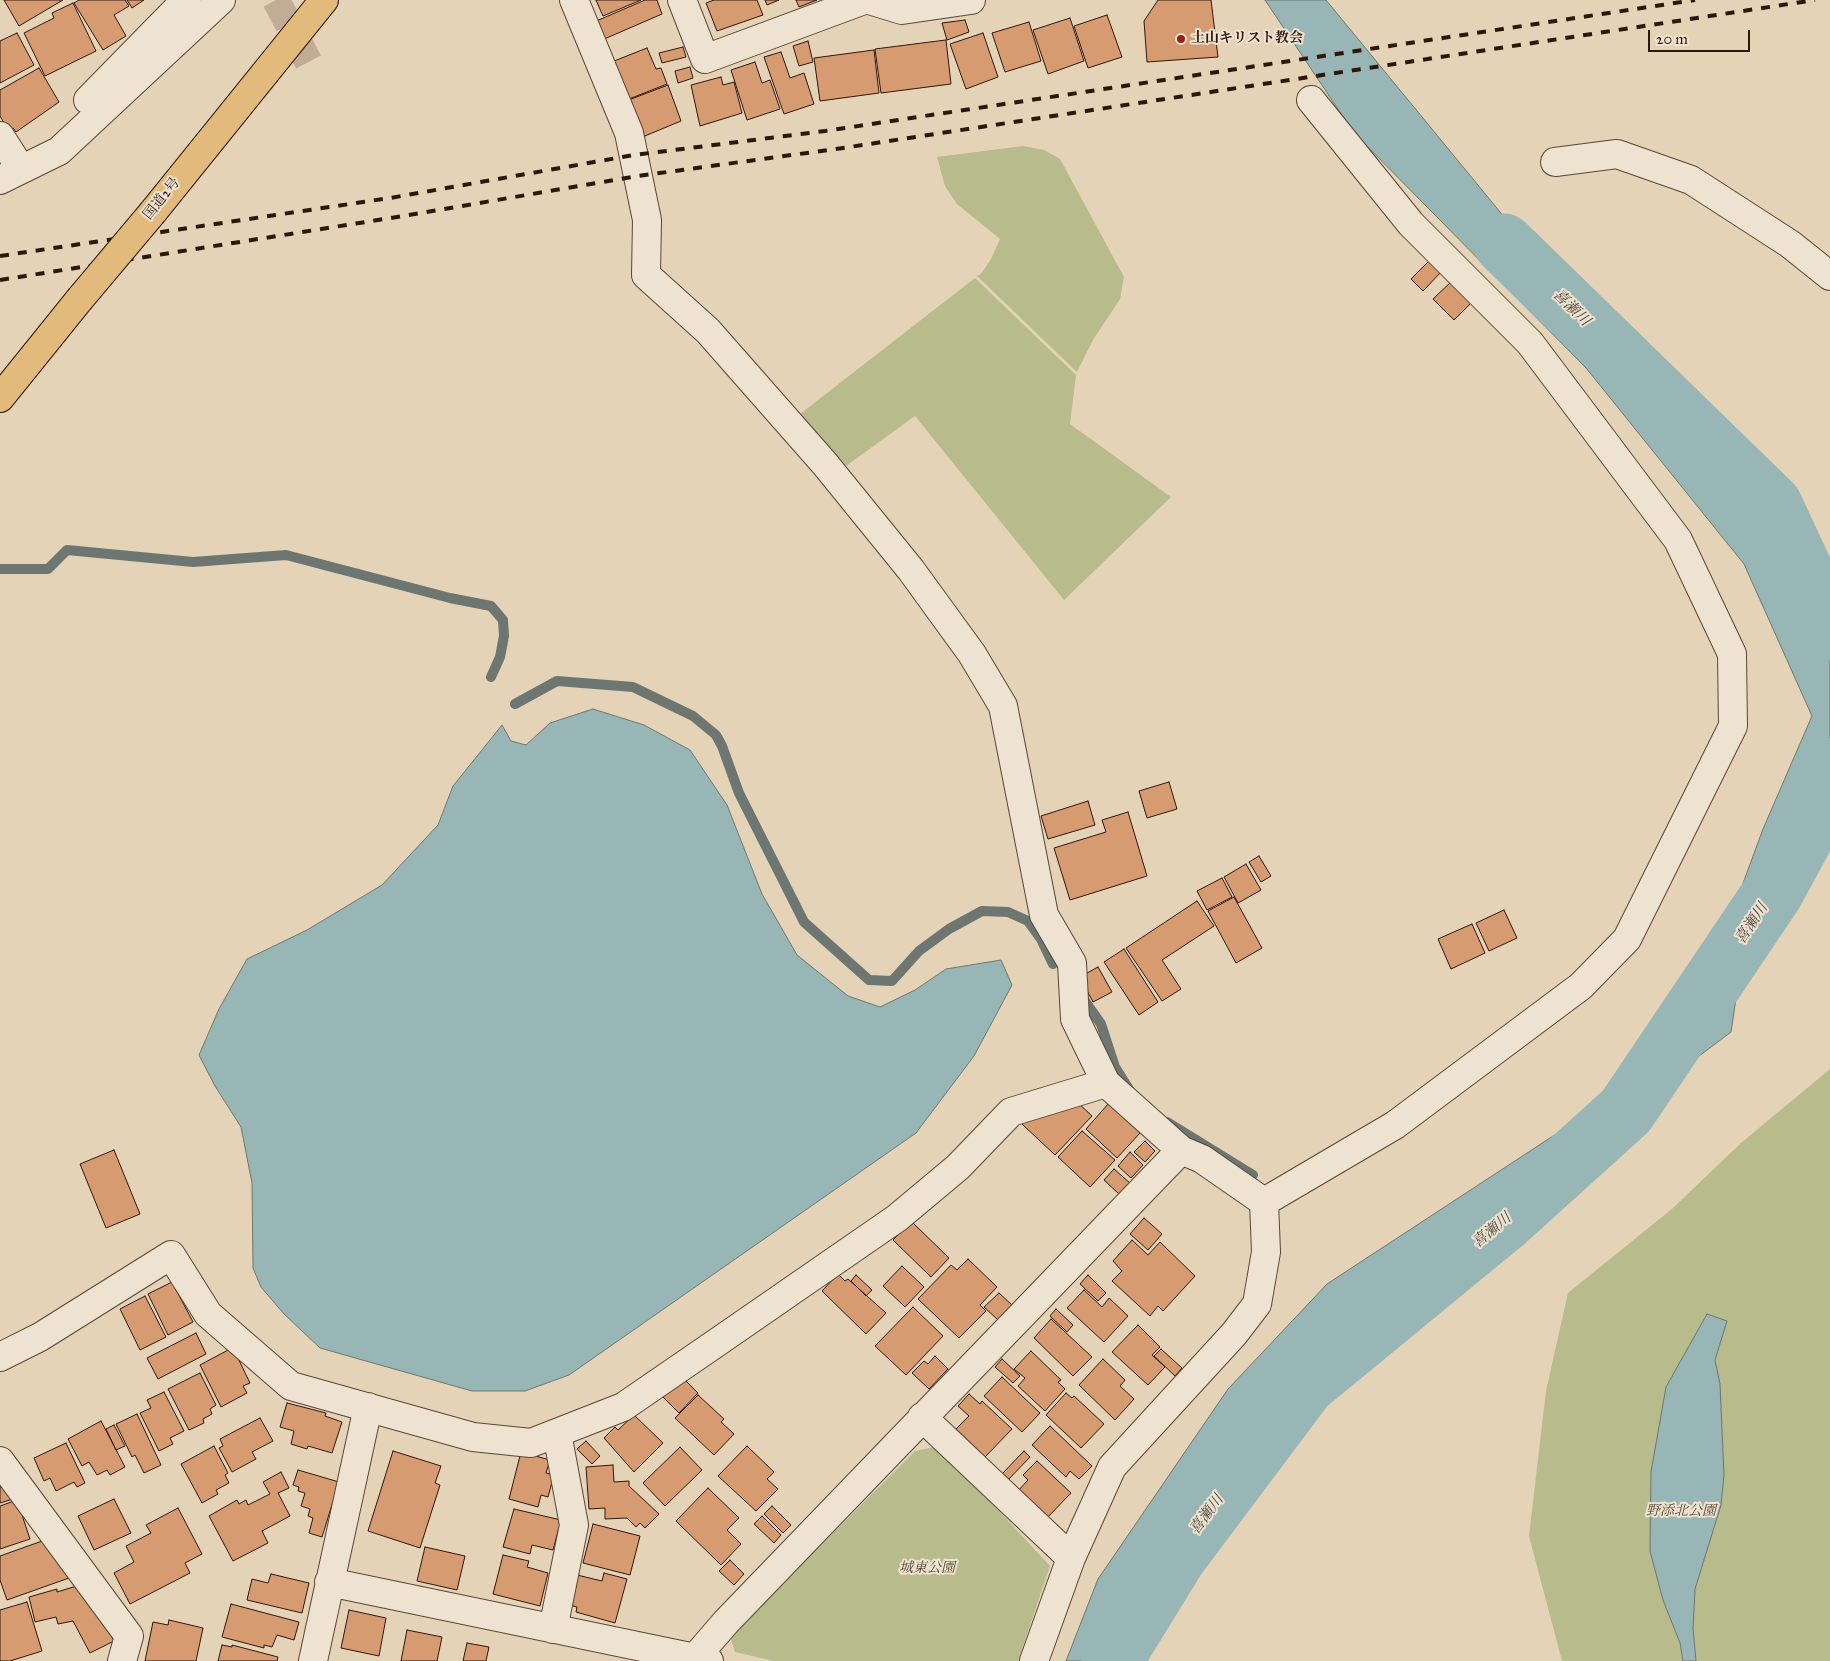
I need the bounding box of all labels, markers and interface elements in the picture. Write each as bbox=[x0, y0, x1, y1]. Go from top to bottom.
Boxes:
scale bar bbox=[1650, 20, 1752, 52]
text: 20 m bbox=[1656, 30, 1688, 48]
place label: 土山キリスト教会 bbox=[1191, 31, 1303, 47]
marker: 土山キリスト教会 bbox=[1175, 33, 1187, 45]
street label: 国道2号 bbox=[140, 175, 184, 223]
water label: 喜瀬川 bbox=[1549, 286, 1593, 330]
water label: 喜瀬川 bbox=[1732, 900, 1772, 948]
water label: 喜瀬川 bbox=[1469, 1210, 1515, 1252]
water label: 喜瀬川 bbox=[1186, 1492, 1228, 1538]
park label: 野添北公園 bbox=[1646, 1504, 1716, 1520]
park label: 城東公園 bbox=[899, 1561, 955, 1577]

